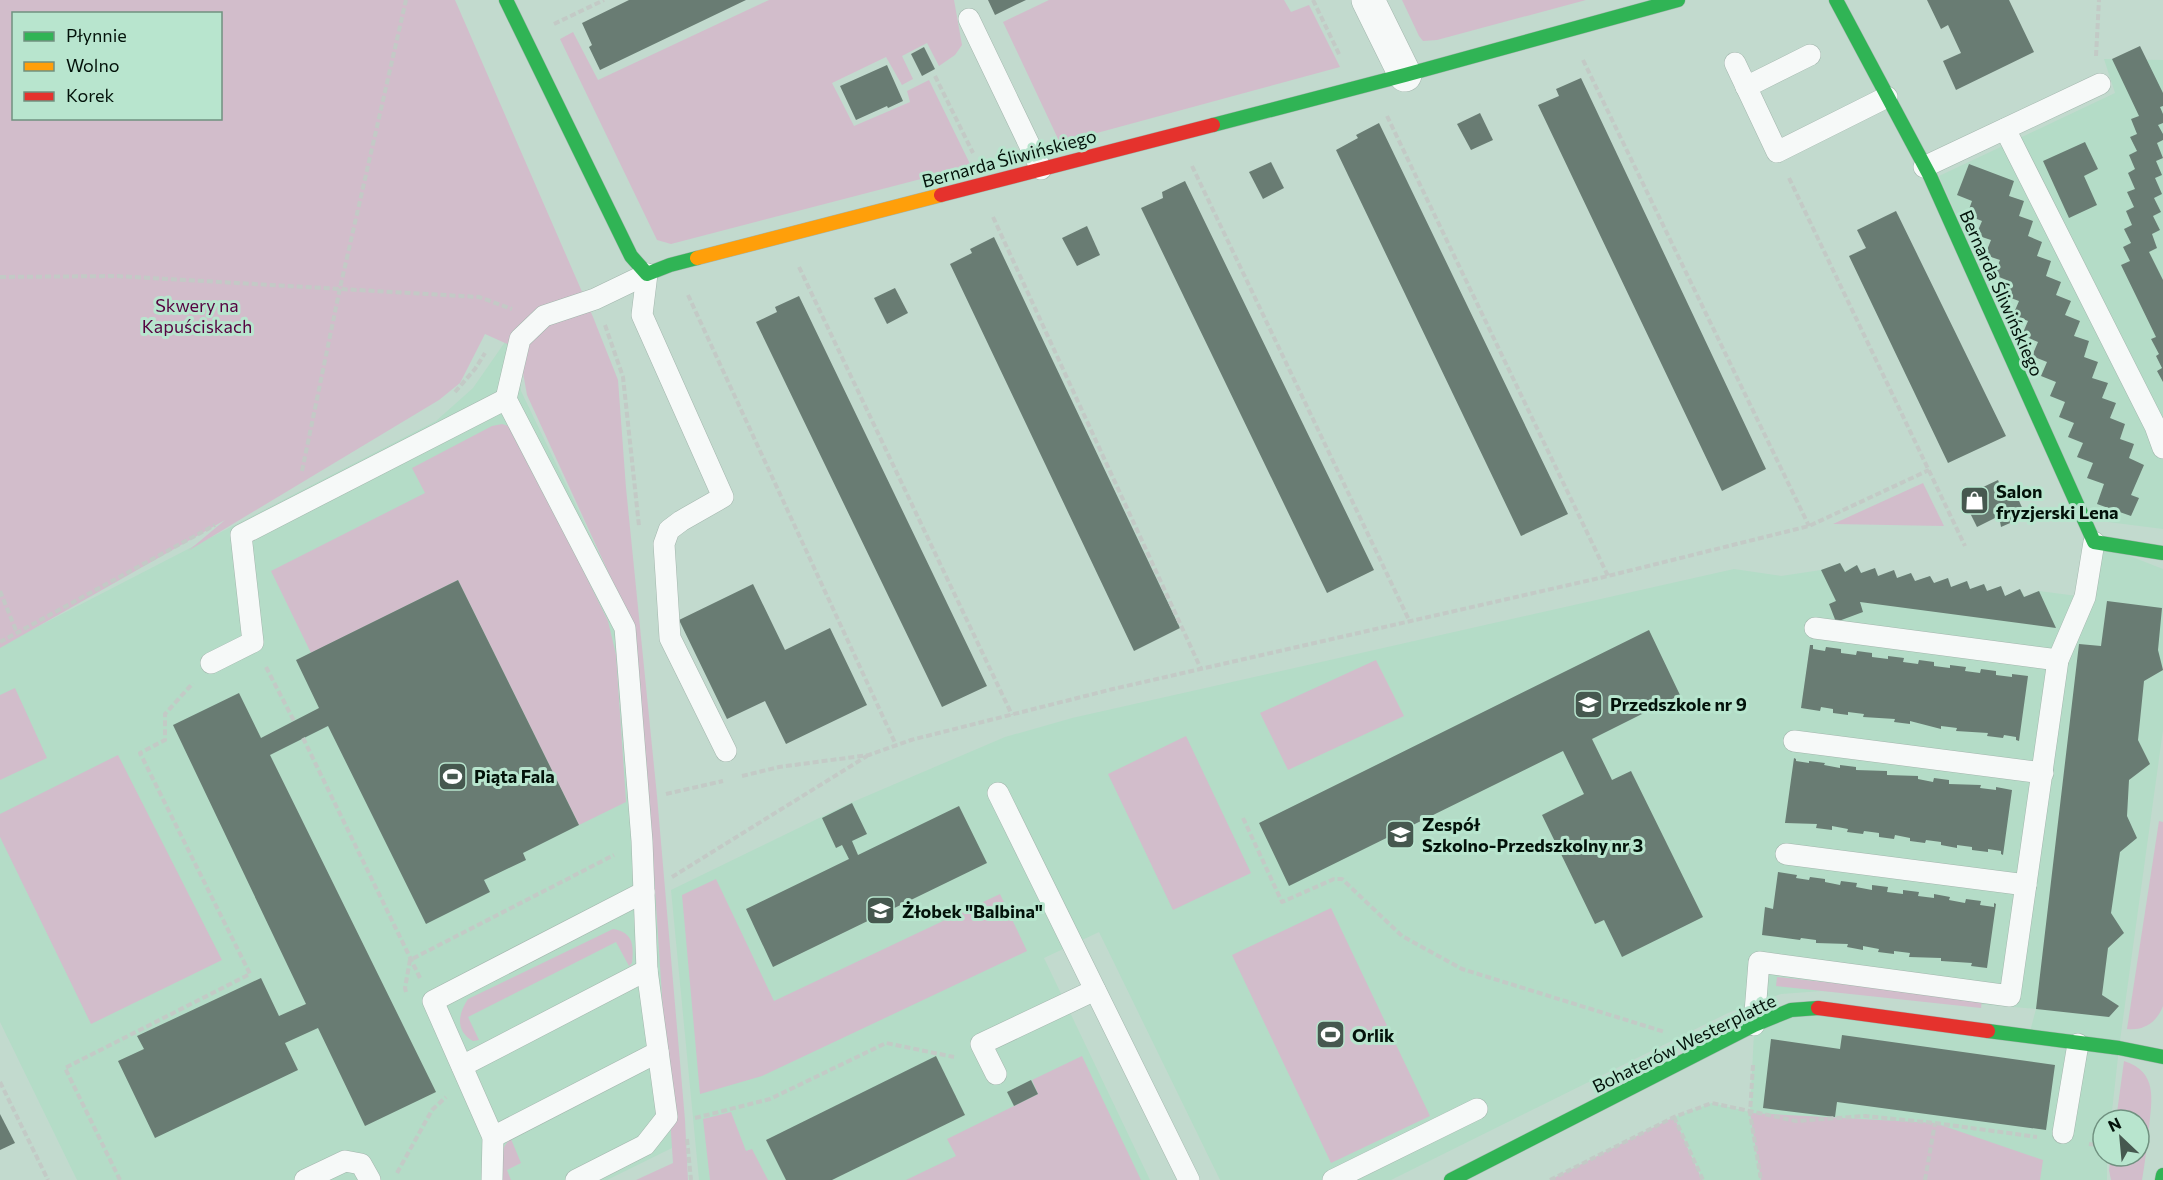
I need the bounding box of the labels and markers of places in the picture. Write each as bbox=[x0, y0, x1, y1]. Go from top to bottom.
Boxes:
place label: Salon fryzjerski Lena bbox=[1996, 480, 2119, 523]
shop icon: Salon fryzjerski Lena bbox=[1959, 485, 1991, 517]
school or university icon: Przedszkole nr 9 bbox=[1573, 688, 1605, 720]
place label: Przedszkole nr 9 bbox=[1610, 693, 1747, 715]
sports icon: Piąta Fala bbox=[437, 760, 469, 792]
place label: Piąta Fala bbox=[474, 765, 555, 787]
place label: Zespół Szkolno-Przedszkolny nr 3 bbox=[1422, 813, 1643, 856]
school or university icon: Zespół Szkolno-Przedszkolny nr 3 bbox=[1385, 818, 1417, 850]
school or university icon: Żłobek "Balbina" bbox=[865, 895, 897, 927]
place label: Żłobek "Balbina" bbox=[902, 900, 1043, 922]
sports icon: Orlik bbox=[1315, 1019, 1347, 1051]
place label: Orlik bbox=[1352, 1024, 1395, 1046]

